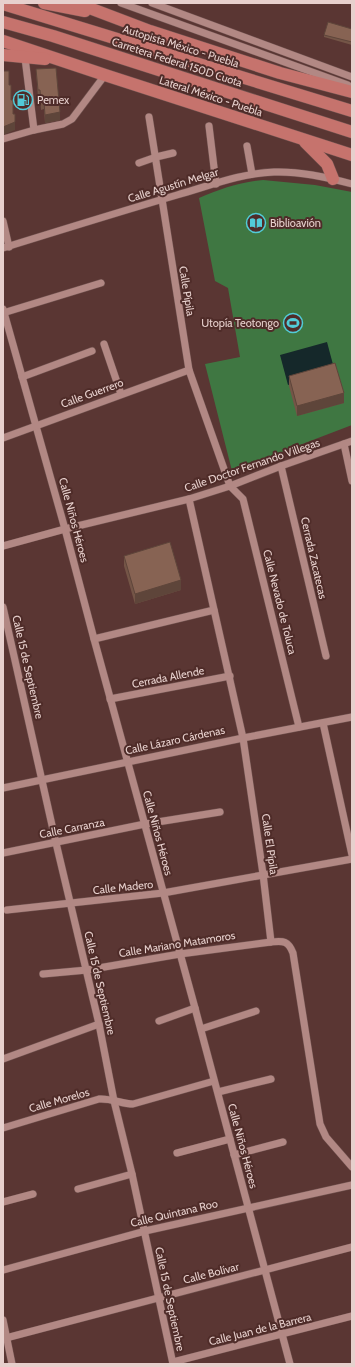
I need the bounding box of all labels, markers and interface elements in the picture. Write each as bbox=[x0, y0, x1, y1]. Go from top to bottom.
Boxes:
street label: Autopista México - Puebla bbox=[121, 22, 241, 71]
street label: Carretera Federal 150D Cuota bbox=[110, 34, 245, 90]
street label: Lateral México - Puebla bbox=[158, 73, 265, 120]
fuel station icon: Pemex bbox=[12, 89, 34, 111]
place label: Pemex bbox=[37, 93, 70, 107]
street label: Calle Agustín Melgar bbox=[126, 164, 220, 205]
library icon: Biblioavión bbox=[245, 212, 267, 234]
place label: Biblioavión bbox=[270, 216, 321, 230]
street label: Calle Pípila bbox=[176, 265, 198, 318]
sports icon: Utopía Teotongo bbox=[282, 312, 304, 334]
place label: Utopía Teotongo bbox=[201, 316, 279, 330]
street label: Calle Guerrero bbox=[59, 375, 125, 411]
street label: Calle Doctor Fernando Villegas bbox=[183, 435, 322, 495]
street label: Calle Niños Héroes bbox=[56, 476, 92, 564]
street label: Cerrada Zacatecas bbox=[298, 516, 330, 601]
street label: Calle Nevado de Toluca bbox=[260, 548, 300, 657]
street label: Calle 15 de Septiembre bbox=[9, 614, 47, 721]
street label: Cerrada Allende bbox=[131, 663, 206, 691]
street label: Calle Lázaro Cárdenas bbox=[124, 723, 227, 757]
street label: Calle Niños Héroes bbox=[140, 789, 176, 877]
street label: Calle El Pípila bbox=[259, 813, 281, 876]
street label: Calle Carranza bbox=[38, 815, 106, 841]
street label: Calle Madero bbox=[92, 877, 154, 897]
street label: Calle Mariano Matamoros bbox=[118, 928, 237, 960]
street label: Calle 15 de Septiembre bbox=[81, 930, 119, 1037]
street label: Calle Morelos bbox=[27, 1085, 91, 1115]
street label: Calle Niños Héroes bbox=[225, 1102, 261, 1190]
street label: Calle Quintana Roo bbox=[129, 1196, 219, 1230]
street label: Calle 15 de Septiembre bbox=[152, 1246, 188, 1353]
street label: Calle Bolívar bbox=[182, 1259, 241, 1287]
street label: Calle Juan de la Barrera bbox=[207, 1309, 313, 1349]

